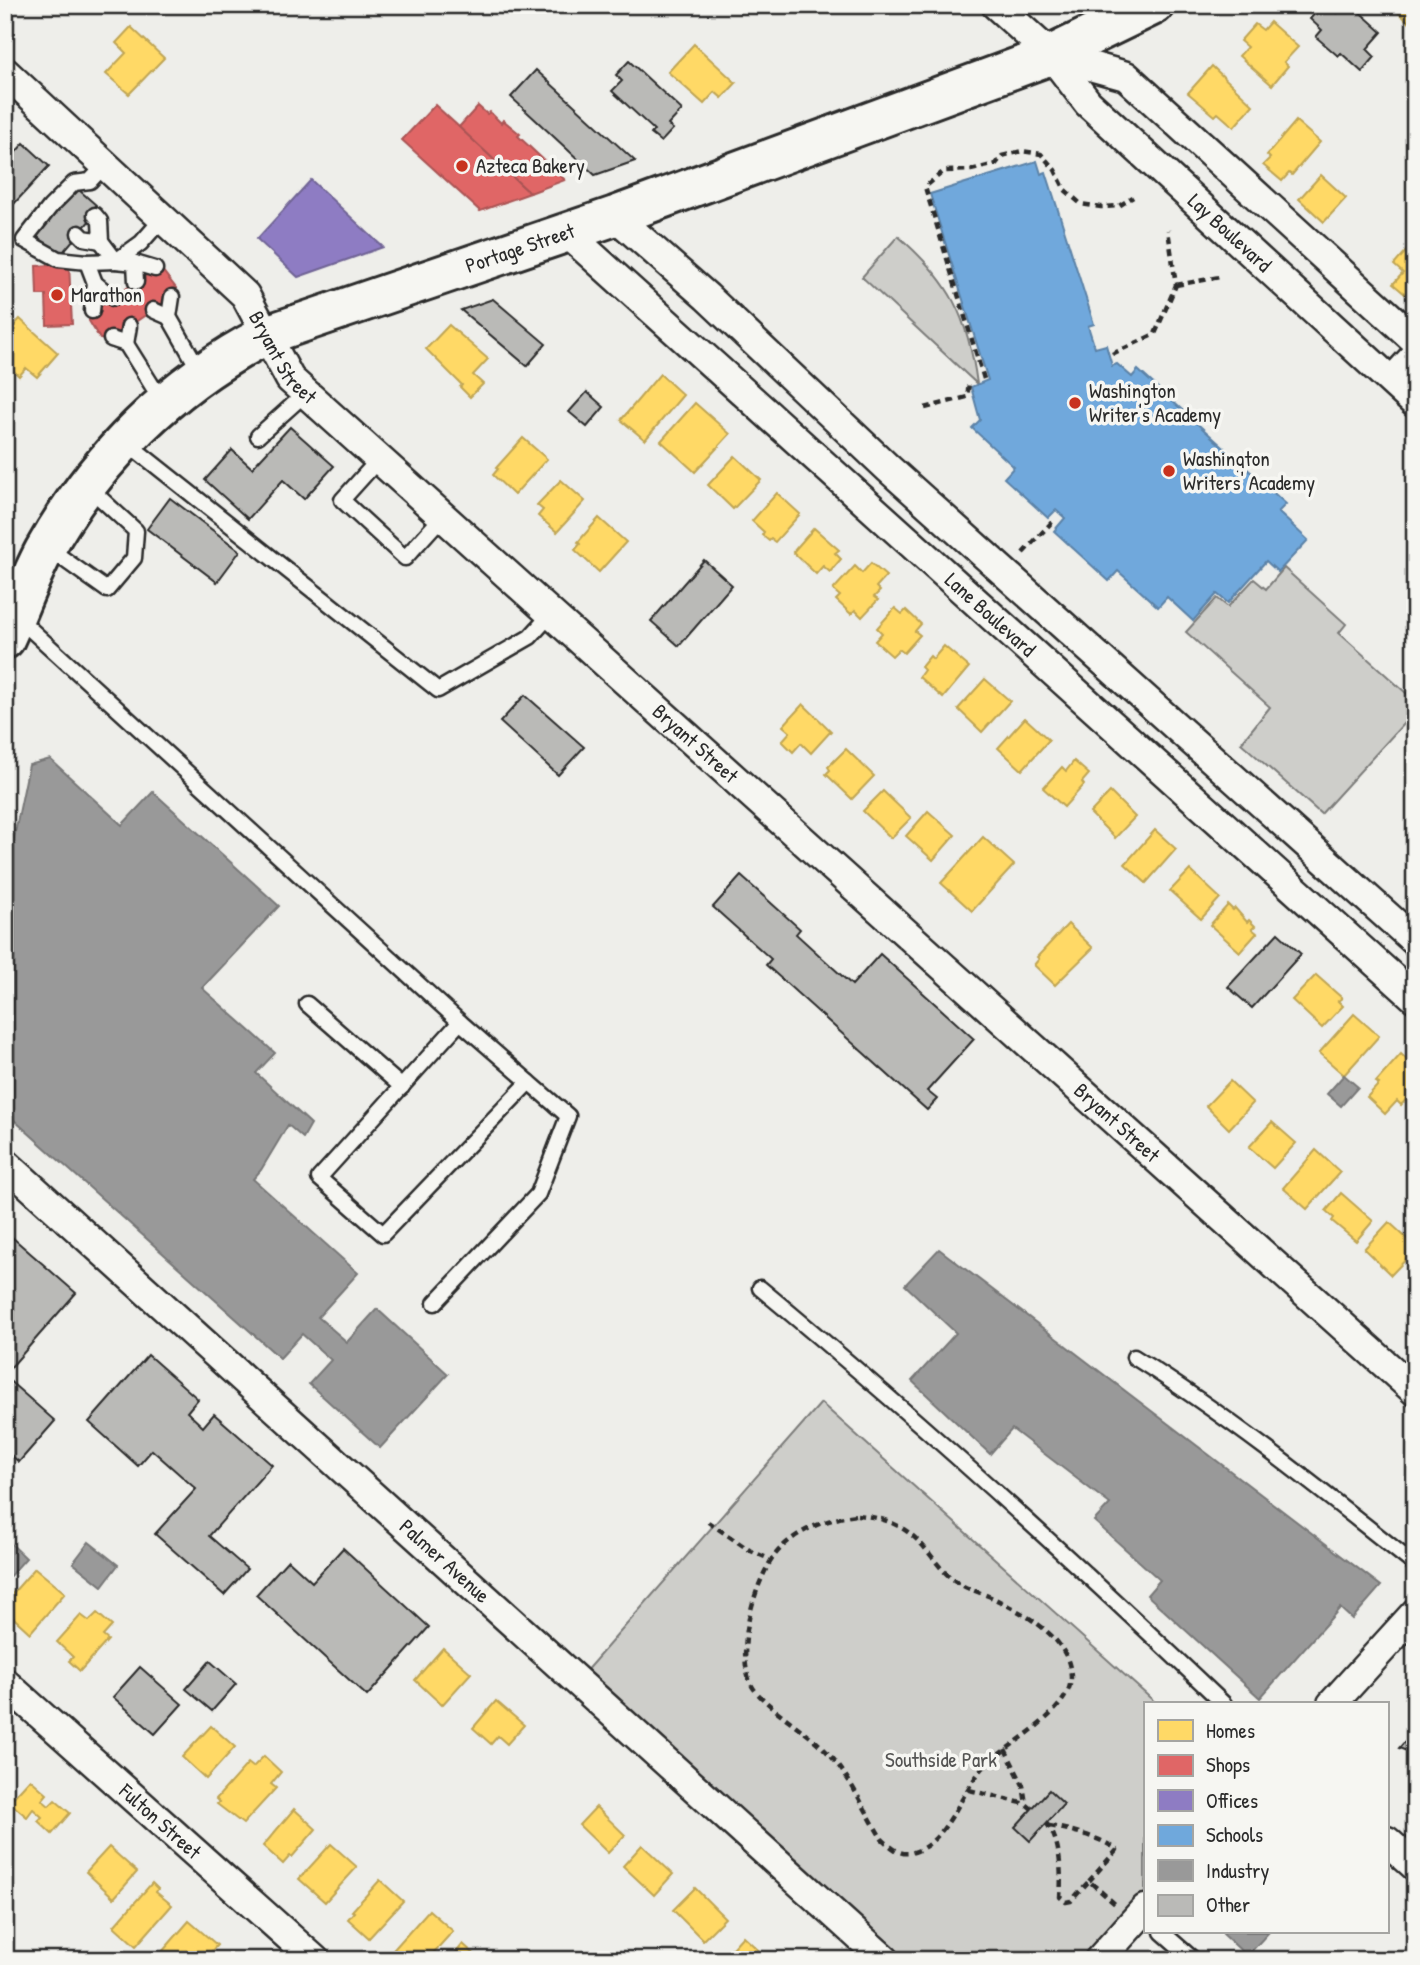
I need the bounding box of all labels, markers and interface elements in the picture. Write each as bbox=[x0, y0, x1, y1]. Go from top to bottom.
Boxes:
place label: Azteca Bakery bbox=[476, 151, 585, 180]
marker: Azteca Bakery bbox=[454, 158, 470, 174]
street label: Lay Boulevard bbox=[1182, 187, 1278, 278]
street label: Portage Street bbox=[462, 216, 579, 280]
place label: Marathon bbox=[71, 280, 142, 309]
marker: Marathon bbox=[49, 287, 65, 303]
street label: Bryant Street bbox=[242, 306, 324, 411]
place label: Washington Writer's Academy bbox=[1089, 376, 1221, 429]
marker: Washington Writer's Academy bbox=[1067, 395, 1083, 411]
place label: Washington Writers' Academy bbox=[1183, 444, 1315, 497]
marker: Washington Writers' Academy bbox=[1161, 463, 1177, 479]
street label: Lane Boulevard bbox=[939, 566, 1042, 663]
street label: Bryant Street bbox=[646, 697, 745, 790]
street label: Bryant Street bbox=[1068, 1076, 1167, 1169]
street label: Palmer Avenue bbox=[393, 1512, 496, 1609]
legend bbox=[1144, 1702, 1388, 1934]
text: Homes bbox=[1206, 1716, 1255, 1745]
park label: Southside Park bbox=[885, 1745, 997, 1774]
text: Shops bbox=[1206, 1750, 1250, 1779]
street label: Fulton Street bbox=[112, 1776, 208, 1866]
text: Offices bbox=[1206, 1786, 1258, 1815]
text: Schools bbox=[1206, 1820, 1263, 1849]
text: Industry bbox=[1206, 1856, 1269, 1885]
text: Other bbox=[1206, 1890, 1250, 1919]

